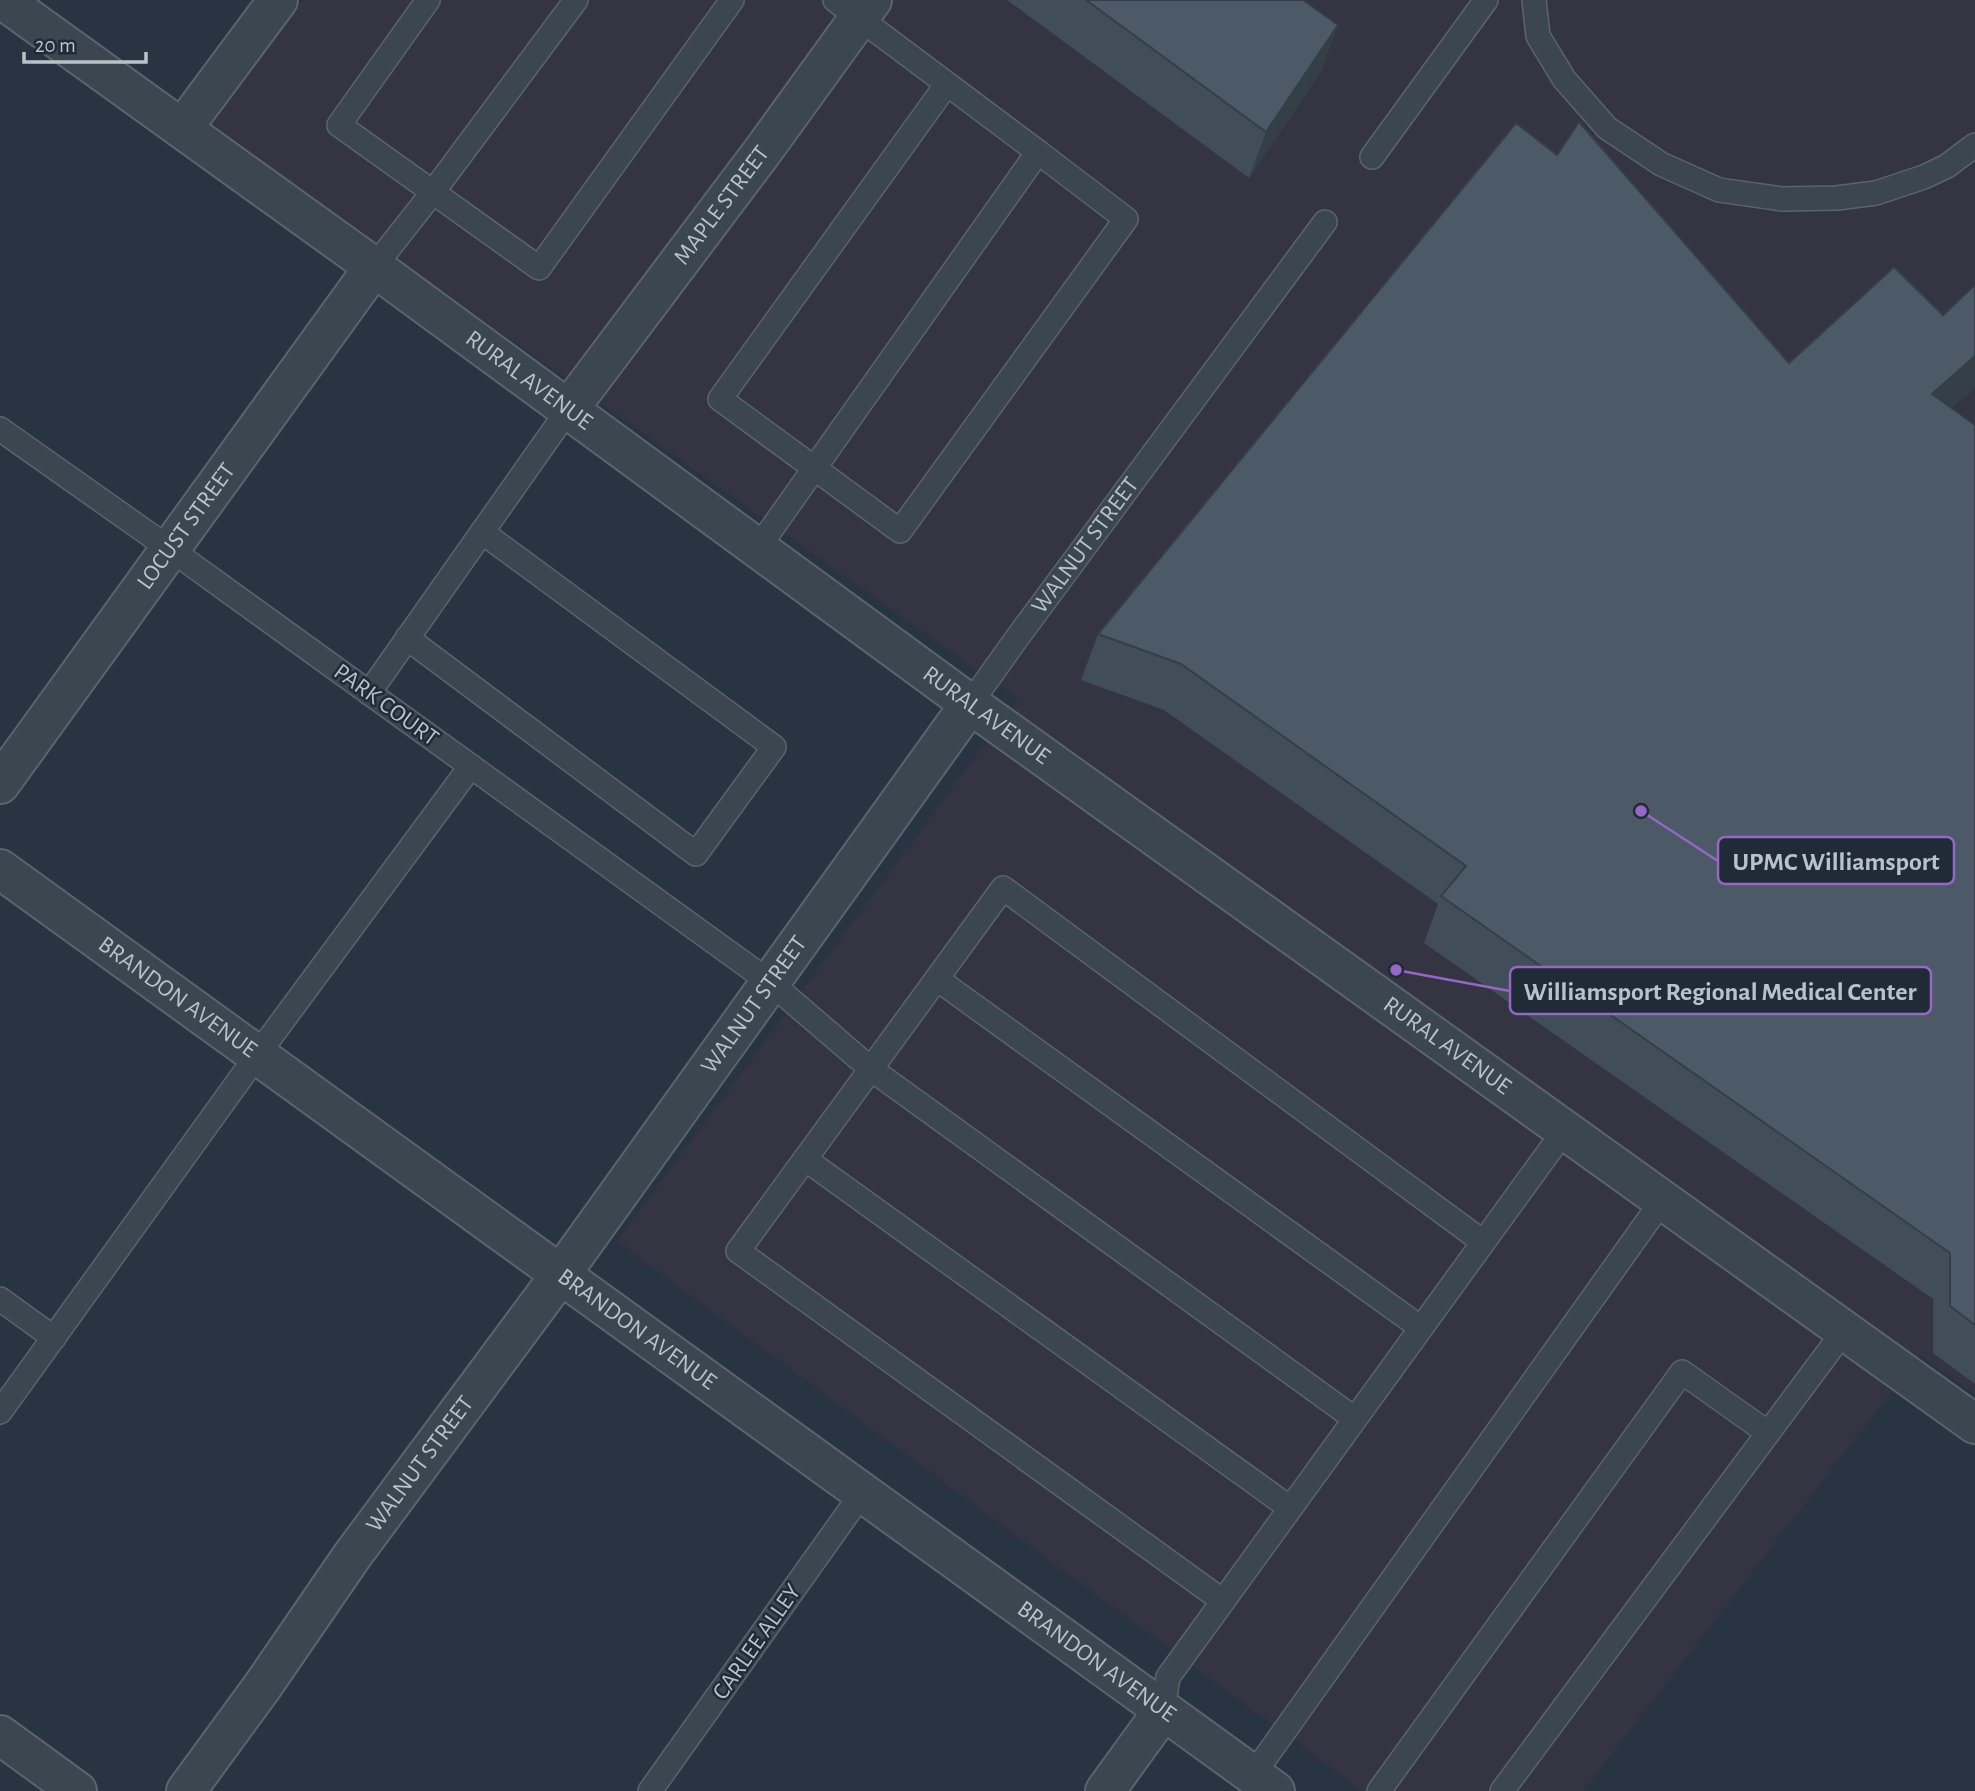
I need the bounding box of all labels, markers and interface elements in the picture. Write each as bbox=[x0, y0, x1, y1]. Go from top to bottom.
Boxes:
scale bar bbox=[24, 21, 147, 65]
text: 20 m bbox=[35, 35, 76, 56]
street label: MAPLE STREET bbox=[670, 141, 774, 269]
street label: RURAL AVENUE bbox=[461, 326, 597, 435]
street label: LOCUST STREET bbox=[133, 459, 240, 594]
street label: WALNUT STREET bbox=[1027, 473, 1144, 618]
street label: PARK COURT bbox=[329, 659, 443, 751]
street label: RURAL AVENUE bbox=[918, 662, 1055, 769]
callout: UPMC Williamsport bbox=[1718, 837, 1954, 884]
text: UPMC Williamsport bbox=[1732, 849, 1940, 875]
street label: BRANDON AVENUE bbox=[94, 932, 261, 1063]
street label: WALNUT STREET bbox=[697, 932, 811, 1078]
callout: Williamsport Regional Medical Center bbox=[1510, 967, 1931, 1014]
text: Williamsport Regional Medical Center bbox=[1523, 979, 1917, 1005]
street label: RURAL AVENUE bbox=[1379, 992, 1516, 1100]
street label: BRANDON AVENUE bbox=[553, 1264, 721, 1395]
street label: WALNUT STREET bbox=[362, 1391, 478, 1537]
street label: CARLEE ALLEY bbox=[708, 1580, 806, 1704]
street label: BRANDON AVENUE bbox=[1013, 1597, 1180, 1727]

